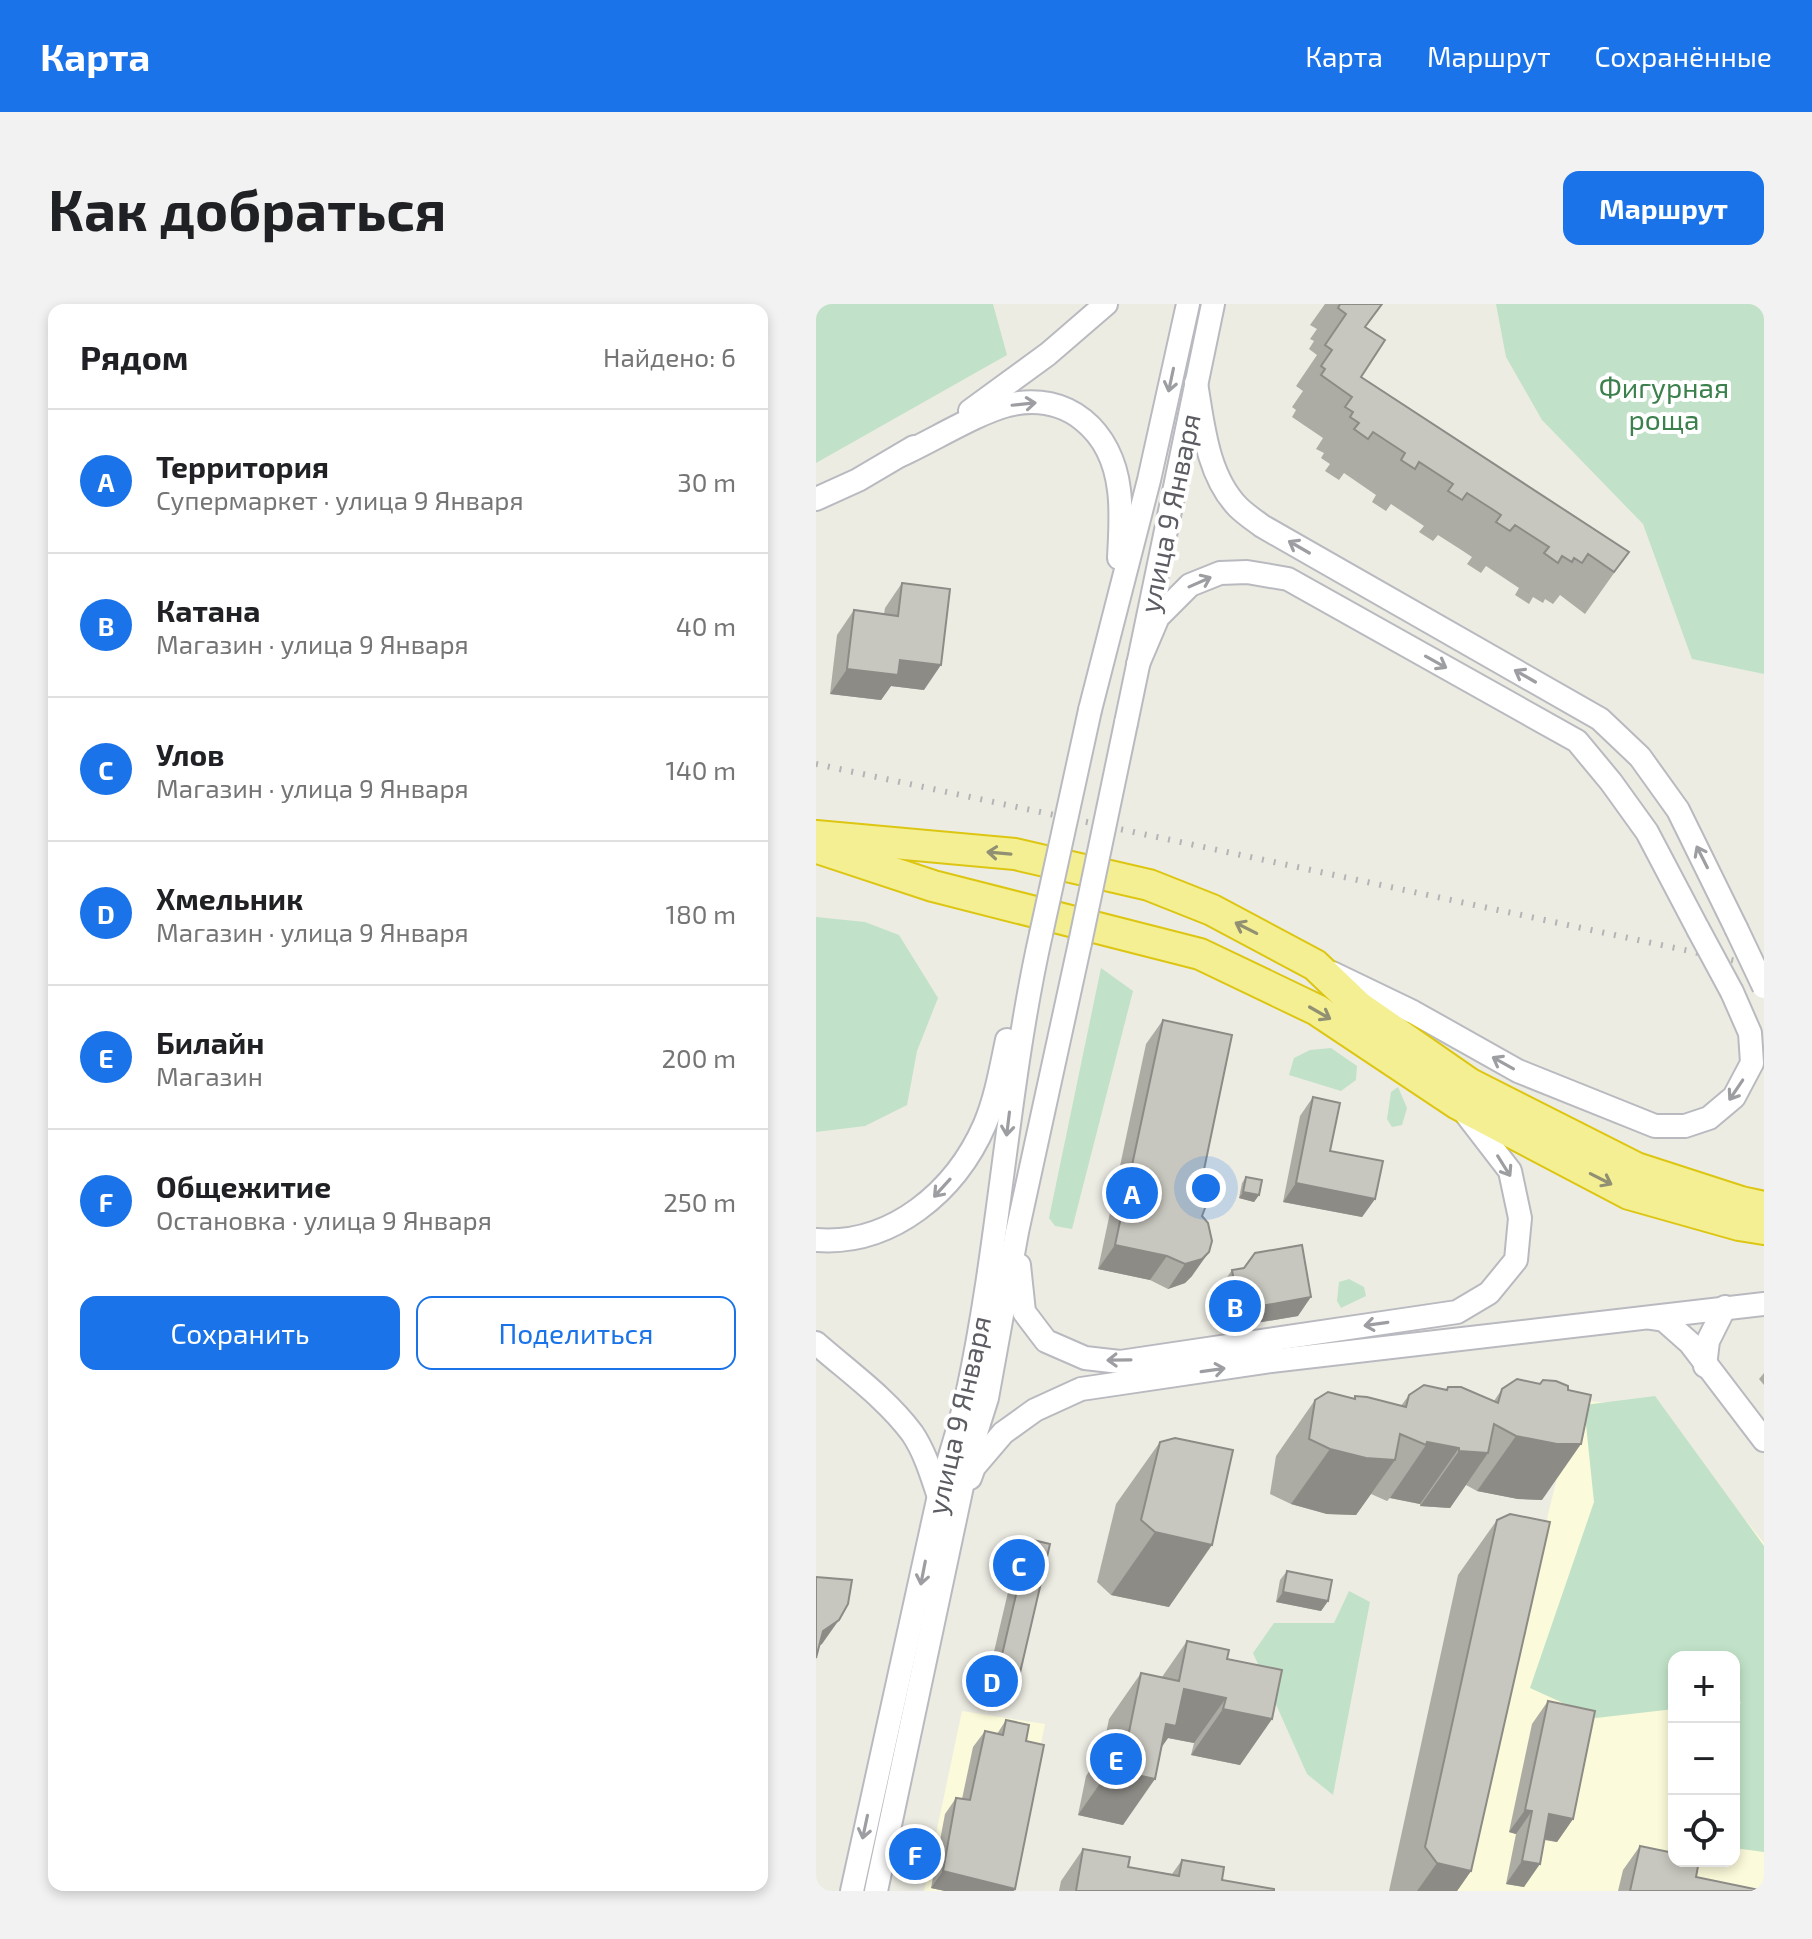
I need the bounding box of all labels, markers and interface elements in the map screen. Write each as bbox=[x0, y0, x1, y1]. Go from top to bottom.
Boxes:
text: Карта bbox=[40, 33, 150, 79]
text: Карта bbox=[1305, 39, 1383, 73]
text: Маршрут bbox=[1427, 39, 1551, 73]
text: Сохранённые bbox=[1595, 39, 1772, 73]
button: Маршрут bbox=[1563, 171, 1764, 245]
text: Как добраться bbox=[48, 175, 446, 242]
text: Рядом bbox=[80, 336, 188, 377]
text: Найдено: 6 bbox=[603, 341, 736, 372]
one-way arrow bbox=[1163, 367, 1178, 392]
park label: Фигурная роща bbox=[1599, 370, 1729, 436]
one-way arrow bbox=[1010, 396, 1037, 411]
street label: улица 9 Января bbox=[1131, 410, 1207, 616]
text: Территория bbox=[156, 448, 329, 484]
text: A bbox=[98, 466, 114, 497]
text: 30 m bbox=[677, 466, 736, 497]
text: Супермаркет · улица 9 Января bbox=[156, 484, 524, 515]
one-way arrow bbox=[1288, 539, 1311, 555]
one-way arrow bbox=[1187, 574, 1211, 589]
text: Катана bbox=[156, 592, 260, 628]
text: B bbox=[98, 610, 114, 641]
text: 40 m bbox=[676, 610, 736, 641]
text: Магазин · улица 9 Января bbox=[156, 628, 469, 659]
one-way arrow bbox=[1423, 655, 1447, 670]
one-way arrow bbox=[1514, 668, 1537, 684]
text: Улов bbox=[156, 736, 224, 772]
text: C bbox=[98, 754, 114, 785]
text: 140 m bbox=[665, 754, 736, 785]
text: Магазин · улица 9 Января bbox=[156, 772, 469, 803]
one-way arrow bbox=[986, 845, 1013, 860]
one-way arrow bbox=[1694, 846, 1710, 870]
text: Хмельник bbox=[156, 880, 303, 916]
text: D bbox=[97, 898, 115, 929]
text: 180 m bbox=[666, 898, 736, 929]
text: Магазин · улица 9 Января bbox=[156, 916, 469, 947]
one-way arrow bbox=[1235, 920, 1259, 935]
one-way arrow bbox=[1308, 1005, 1331, 1021]
text: Билайн bbox=[156, 1024, 264, 1060]
text: E bbox=[98, 1042, 114, 1073]
text: 200 m bbox=[661, 1042, 736, 1073]
one-way arrow bbox=[1491, 1055, 1515, 1070]
text: Магазин bbox=[156, 1060, 263, 1091]
one-way arrow bbox=[1728, 1078, 1744, 1100]
one-way arrow bbox=[1000, 1110, 1015, 1137]
one-way arrow bbox=[1496, 1154, 1513, 1176]
pin: A bbox=[1106, 1163, 1158, 1223]
text: Общежитие bbox=[156, 1168, 331, 1204]
your location bbox=[1186, 1168, 1226, 1208]
one-way arrow bbox=[1589, 1172, 1612, 1187]
one-way arrow bbox=[933, 1178, 951, 1198]
text: F bbox=[99, 1186, 113, 1217]
text: 250 m bbox=[663, 1186, 736, 1217]
text: Остановка · улица 9 Января bbox=[156, 1204, 492, 1235]
pin: B bbox=[1209, 1276, 1261, 1336]
button: Сохранить bbox=[80, 1296, 400, 1370]
button: Поделиться bbox=[416, 1296, 736, 1370]
street label: улица 9 Января bbox=[919, 1312, 997, 1518]
one-way arrow bbox=[1364, 1317, 1389, 1332]
one-way arrow bbox=[1106, 1352, 1133, 1368]
one-way arrow bbox=[1200, 1362, 1225, 1377]
pin: C bbox=[993, 1535, 1045, 1595]
one-way arrow bbox=[915, 1560, 930, 1586]
pin: D bbox=[966, 1651, 1018, 1711]
map controls bbox=[1668, 1651, 1740, 1867]
button: + bbox=[1668, 1651, 1740, 1723]
button: − bbox=[1668, 1723, 1740, 1795]
pin: E bbox=[1090, 1729, 1142, 1789]
button: locate bbox=[1668, 1795, 1740, 1867]
one-way arrow bbox=[857, 1814, 872, 1839]
pin: F bbox=[889, 1824, 941, 1884]

